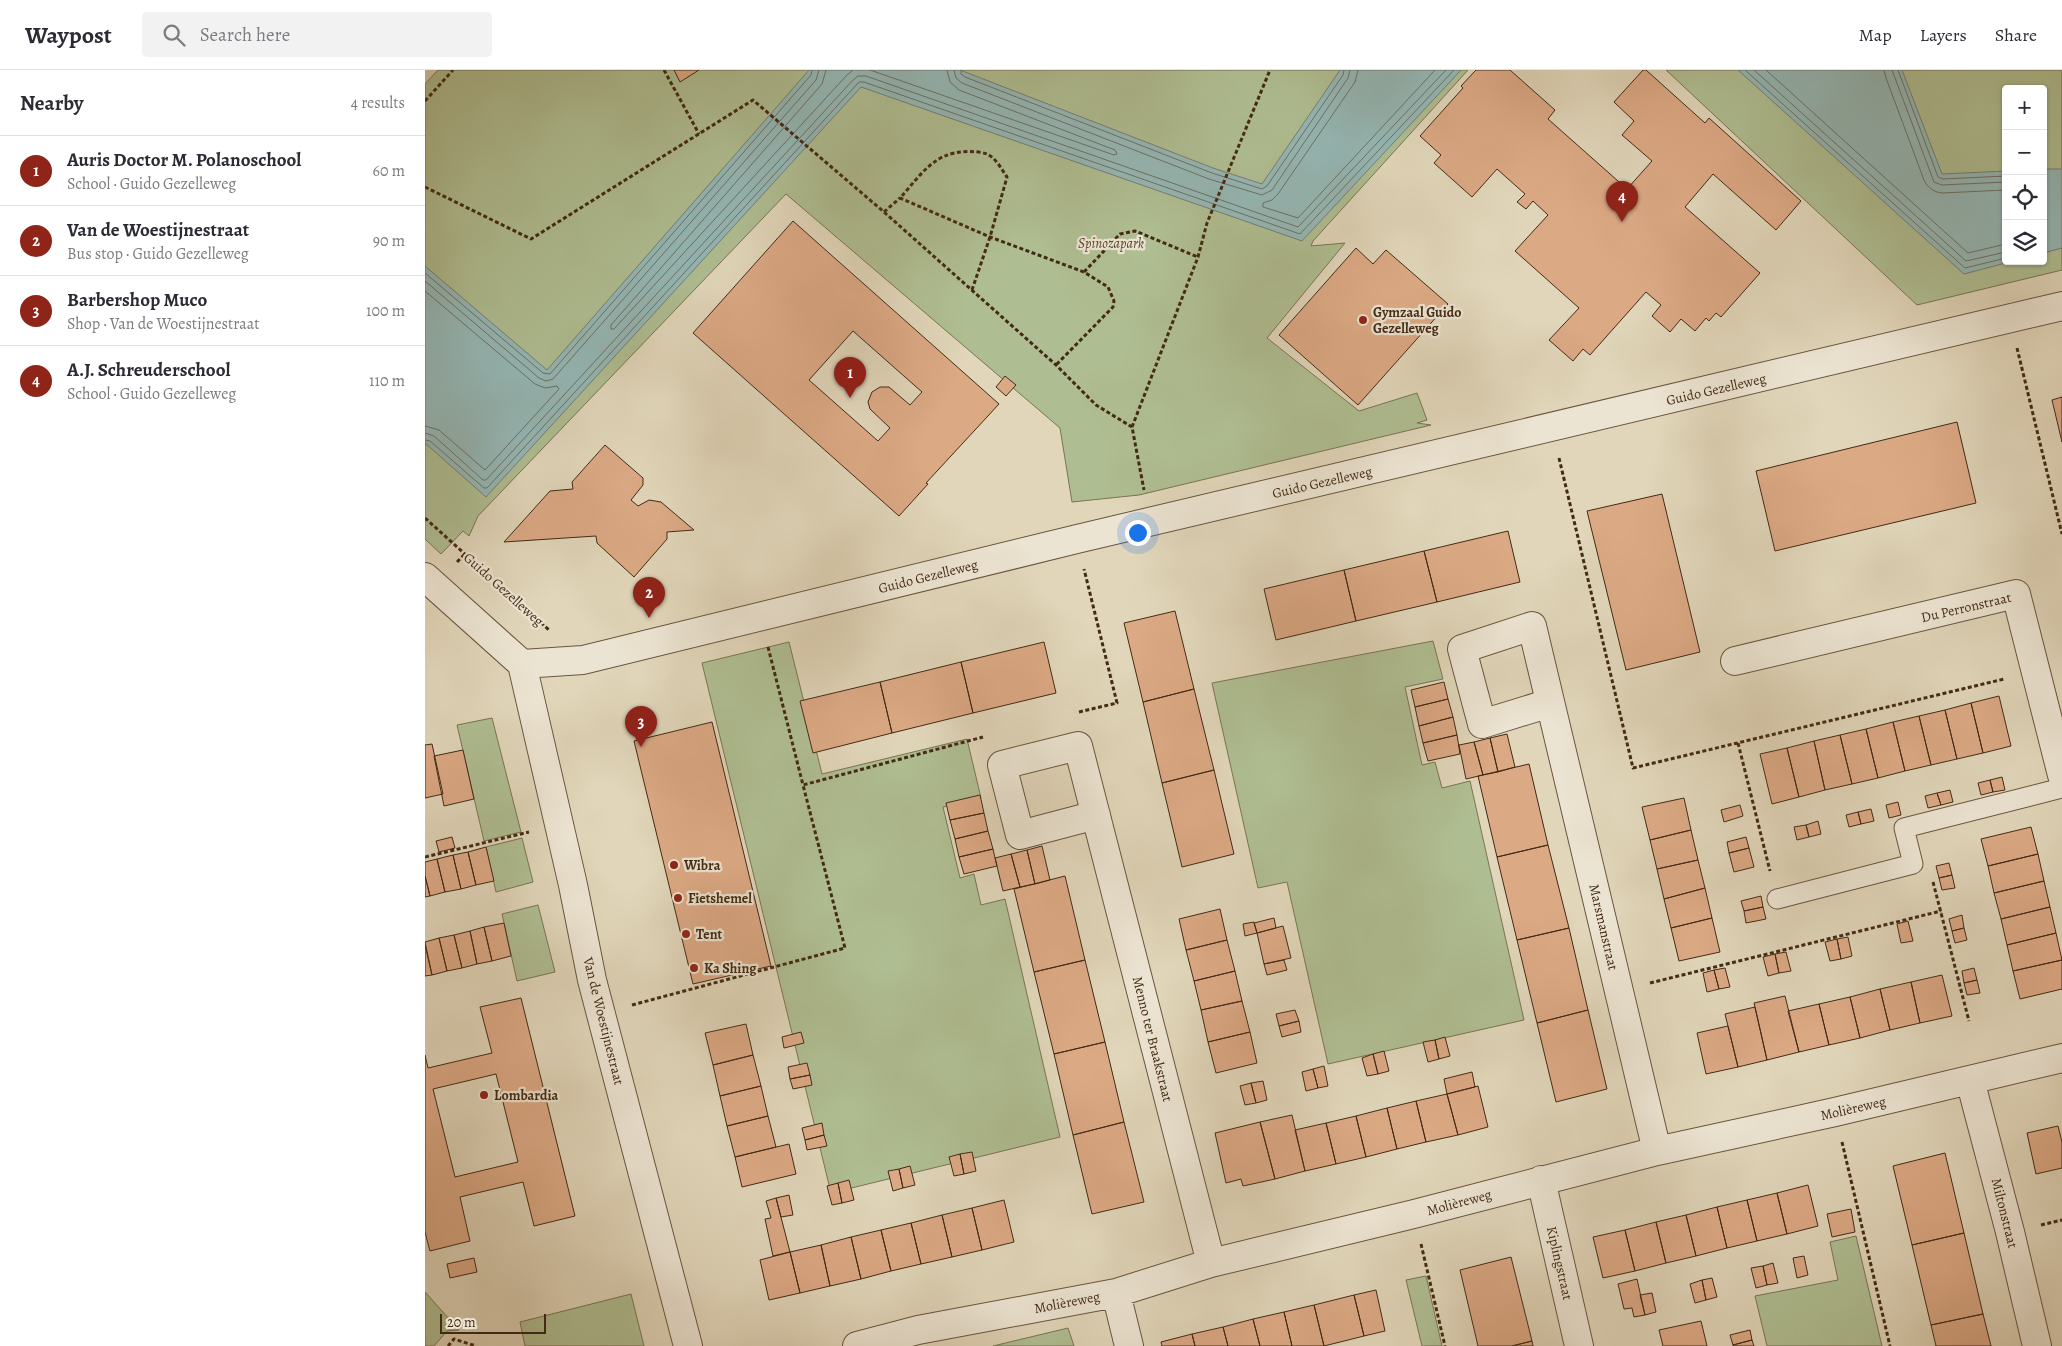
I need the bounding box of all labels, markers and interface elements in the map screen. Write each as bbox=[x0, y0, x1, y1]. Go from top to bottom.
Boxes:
search box bbox=[142, 12, 492, 57]
text: Waypost bbox=[25, 19, 112, 51]
icon: search bbox=[160, 21, 188, 49]
text: Search here bbox=[200, 22, 290, 48]
text: Map bbox=[1859, 23, 1892, 47]
text: Layers bbox=[1920, 23, 1967, 47]
text: Share bbox=[1995, 23, 2037, 47]
map controls bbox=[2002, 85, 2047, 265]
button: + bbox=[2002, 85, 2047, 130]
text: Nearby bbox=[20, 89, 83, 117]
text: 4 results bbox=[351, 92, 405, 114]
button: − bbox=[2002, 130, 2047, 175]
text: Auris Doctor M. Polanoschool bbox=[67, 147, 301, 173]
text: 1 bbox=[33, 160, 39, 182]
text: 60 m bbox=[373, 160, 405, 182]
text: School · Guido Gezelleweg bbox=[67, 173, 236, 195]
button: locate bbox=[2002, 175, 2047, 220]
pin: 4 bbox=[1606, 181, 1638, 222]
text: Van de Woestijnestraat bbox=[67, 217, 249, 243]
button: layers bbox=[2002, 220, 2047, 265]
text: 2 bbox=[32, 230, 40, 252]
text: 90 m bbox=[373, 230, 405, 252]
park label: Spinozapark bbox=[1078, 234, 1144, 253]
text: Bus stop · Guido Gezelleweg bbox=[67, 243, 249, 265]
text: Barbershop Muco bbox=[67, 287, 207, 313]
text: 3 bbox=[33, 300, 39, 322]
text: 100 m bbox=[366, 300, 405, 322]
place label: Gymzaal Guido Gezelleweg bbox=[1373, 303, 1462, 338]
text: Shop · Van de Woestijnestraat bbox=[67, 313, 259, 335]
marker: Gymzaal Guido Gezelleweg bbox=[1357, 314, 1369, 326]
text: A.J. Schreuderschool bbox=[67, 357, 230, 383]
pin: 1 bbox=[834, 357, 866, 398]
street label: Guido Gezelleweg bbox=[1664, 369, 1768, 410]
text: 4 bbox=[32, 370, 40, 392]
text: 110 m bbox=[369, 370, 405, 392]
text: School · Guido Gezelleweg bbox=[67, 383, 236, 405]
street label: Guido Gezelleweg bbox=[1270, 462, 1374, 503]
your location bbox=[1125, 520, 1151, 546]
street label: Guido Gezelleweg bbox=[459, 548, 548, 630]
street label: Guido Gezelleweg bbox=[876, 555, 980, 598]
pin: 2 bbox=[633, 577, 665, 618]
street label: Du Perronstraat bbox=[1919, 588, 2013, 627]
pin: 3 bbox=[625, 706, 657, 747]
place label: Wibra bbox=[683, 856, 721, 875]
marker: Wibra bbox=[668, 859, 680, 871]
street label: Marsmanstraat bbox=[1584, 882, 1623, 973]
place label: Fietshemel bbox=[688, 889, 752, 908]
marker: Fietshemel bbox=[672, 892, 684, 904]
place label: Tent bbox=[696, 925, 723, 944]
marker: Tent bbox=[680, 928, 692, 940]
street label: Van de Woestijnestraat bbox=[578, 954, 629, 1087]
place label: Ka Shing bbox=[704, 959, 757, 978]
marker: Ka Shing bbox=[688, 962, 700, 974]
street label: Menno ter Braakstraat bbox=[1128, 974, 1177, 1104]
place label: Lombardia bbox=[494, 1086, 559, 1105]
marker: Lombardia bbox=[478, 1089, 490, 1101]
street label: Molièreweg bbox=[1819, 1092, 1888, 1125]
street label: Miltonstraat bbox=[1987, 1176, 2022, 1250]
street label: Molièreweg bbox=[1425, 1185, 1494, 1220]
street label: Kiplingstraat bbox=[1542, 1224, 1577, 1302]
street label: Molièreweg bbox=[1033, 1287, 1102, 1318]
scale bar bbox=[440, 1311, 546, 1334]
text: 20 m bbox=[447, 1313, 476, 1332]

